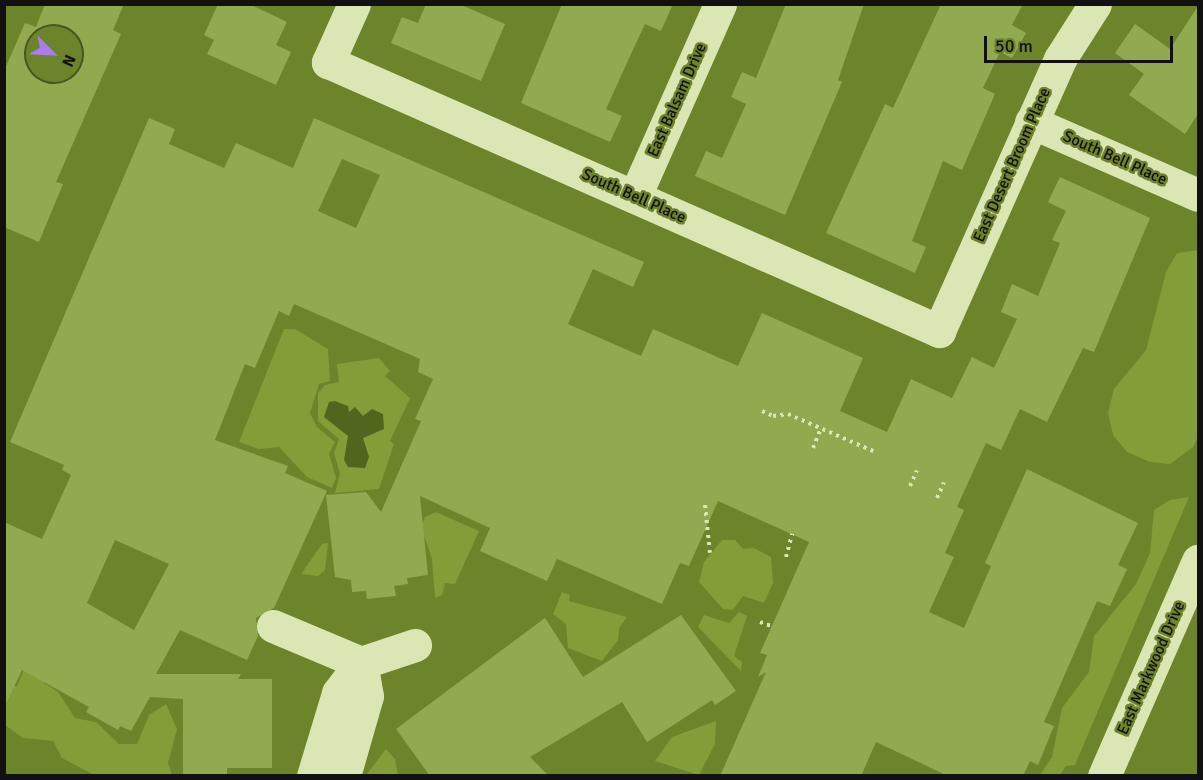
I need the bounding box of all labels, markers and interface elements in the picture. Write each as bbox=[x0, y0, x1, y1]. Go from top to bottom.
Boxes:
north arrow bbox=[24, 24, 84, 84]
scale bar bbox=[987, 24, 1176, 62]
text: 50 m bbox=[995, 35, 1033, 57]
street label: East Balsam Drive bbox=[643, 40, 711, 160]
text: N bbox=[57, 51, 80, 70]
street label: East Desert Broom Place bbox=[969, 85, 1055, 245]
street label: South Bell Place bbox=[1060, 127, 1170, 189]
street label: South Bell Place bbox=[579, 165, 689, 227]
street label: East Markwood Drive bbox=[1113, 598, 1189, 738]

